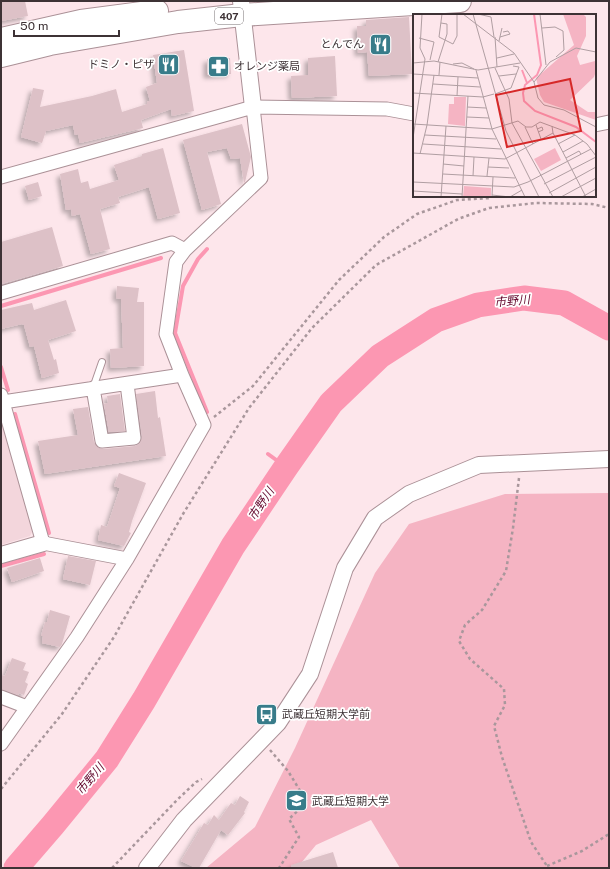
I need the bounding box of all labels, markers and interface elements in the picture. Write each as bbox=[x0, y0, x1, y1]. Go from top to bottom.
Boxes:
road number: 407 bbox=[215, 8, 243, 24]
scale bar bbox=[14, 12, 119, 38]
inset map bbox=[413, 14, 596, 197]
text: 50 m bbox=[20, 19, 48, 33]
restaurant icon: とんでん bbox=[367, 31, 393, 57]
place label: とんでん bbox=[321, 38, 364, 50]
restaurant icon: ドミノ・ピザ bbox=[156, 51, 182, 77]
pharmacy icon: オレンジ薬局 bbox=[206, 53, 232, 79]
place label: ドミノ・ピザ bbox=[88, 58, 154, 70]
place label: オレンジ薬局 bbox=[234, 60, 300, 72]
water label: 市野川 bbox=[493, 292, 533, 310]
water label: 市野川 bbox=[245, 484, 278, 523]
bus stop icon: 武蔵丘短期大学前 bbox=[254, 701, 280, 727]
place label: 武蔵丘短期大学前 bbox=[282, 708, 370, 720]
water label: 市野川 bbox=[73, 759, 108, 797]
school or university icon: 武蔵丘短期大学 bbox=[283, 788, 309, 814]
place label: 武蔵丘短期大学 bbox=[312, 795, 389, 807]

